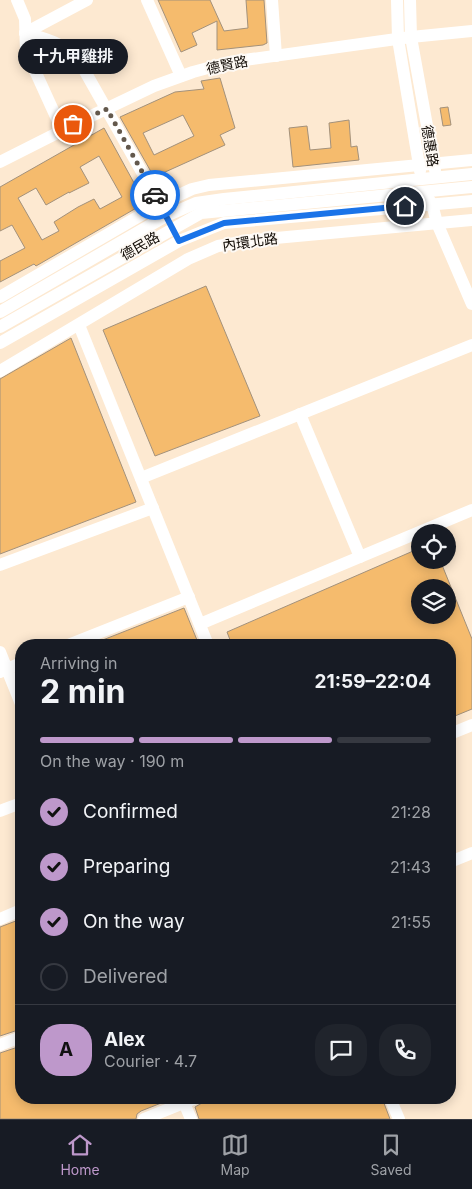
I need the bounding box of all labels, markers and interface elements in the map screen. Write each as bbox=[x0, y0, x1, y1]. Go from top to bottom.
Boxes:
callout: 十九甲雞排 bbox=[18, 39, 128, 74]
text: 十九甲雞排 bbox=[33, 46, 113, 66]
street label: 德賢路 bbox=[205, 52, 249, 77]
pin bbox=[52, 103, 94, 145]
icon: bag bbox=[59, 110, 87, 138]
street label: 德惠路 bbox=[419, 124, 442, 168]
courier bbox=[130, 170, 180, 220]
icon: car bbox=[141, 181, 169, 209]
pin bbox=[384, 185, 426, 227]
icon: home bbox=[391, 192, 419, 220]
street label: 德民路 bbox=[117, 228, 162, 263]
street label: 內環北路 bbox=[221, 229, 279, 254]
map controls bbox=[411, 524, 456, 624]
button: locate bbox=[411, 524, 456, 569]
button: layers bbox=[411, 579, 456, 624]
text: Arriving in bbox=[40, 653, 117, 673]
text: 21:59–22:04 bbox=[315, 670, 431, 693]
text: 2 min bbox=[40, 672, 126, 711]
text: On the way · 190 m bbox=[40, 751, 184, 771]
icon: check bbox=[40, 798, 68, 826]
text: Confirmed bbox=[83, 800, 178, 823]
text: 21:28 bbox=[390, 802, 431, 822]
icon: check bbox=[40, 853, 68, 881]
text: Preparing bbox=[83, 855, 170, 878]
text: 21:43 bbox=[390, 857, 431, 877]
icon: check bbox=[40, 908, 68, 936]
text: On the way bbox=[83, 910, 185, 933]
text: 21:55 bbox=[391, 912, 431, 932]
text: Delivered bbox=[83, 965, 168, 988]
button: chat bbox=[315, 1024, 367, 1076]
button: phone bbox=[379, 1024, 431, 1076]
text: Alex bbox=[104, 1028, 145, 1051]
text: A bbox=[59, 1038, 73, 1061]
text: Courier · 4.7 bbox=[104, 1051, 197, 1071]
tab: Home bbox=[60, 1131, 100, 1178]
tab: Map bbox=[221, 1131, 250, 1178]
tab: Saved bbox=[371, 1131, 412, 1178]

